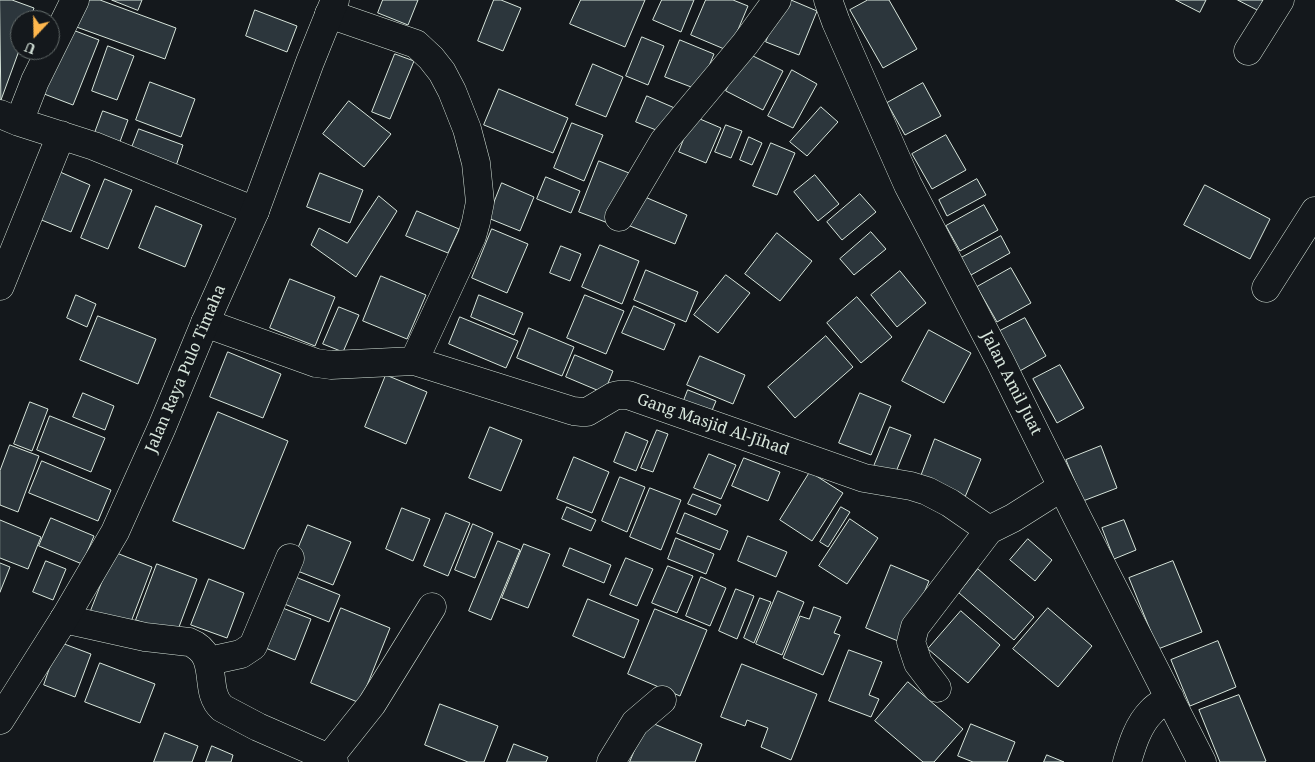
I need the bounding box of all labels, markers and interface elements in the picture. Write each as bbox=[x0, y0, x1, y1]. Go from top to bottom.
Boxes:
north arrow bbox=[10, 10, 60, 60]
text: U bbox=[22, 38, 38, 59]
street label: Jalan Raya Pulo Timaha bbox=[142, 282, 230, 456]
street label: Jalan Amil Juat bbox=[976, 328, 1046, 438]
street label: Gang Masjid Al-Jihad bbox=[634, 390, 792, 460]

